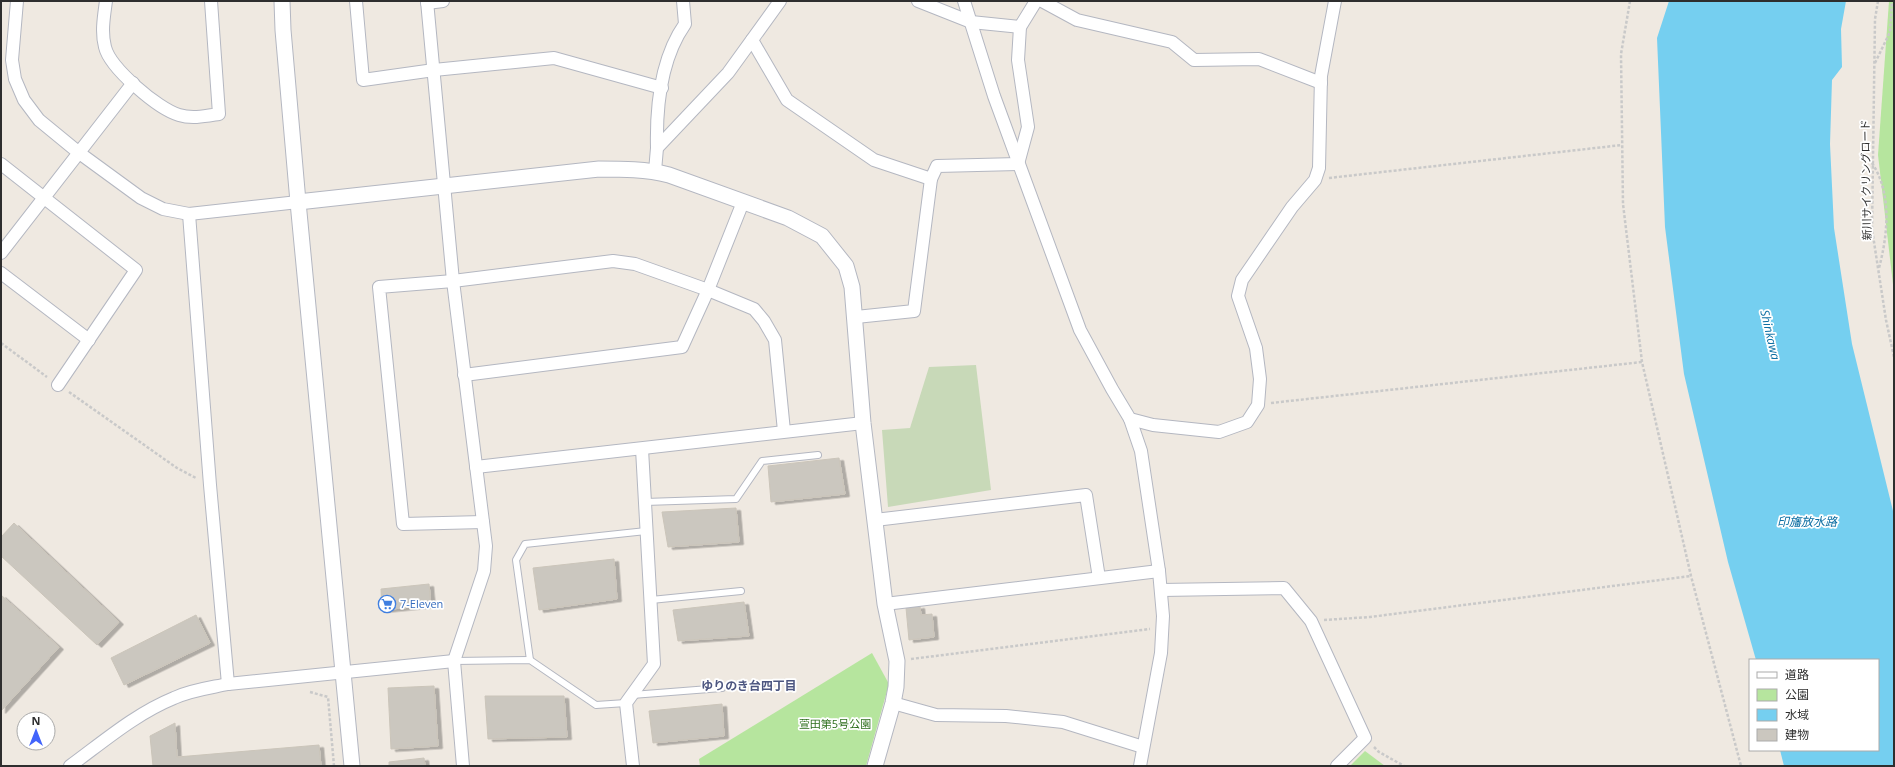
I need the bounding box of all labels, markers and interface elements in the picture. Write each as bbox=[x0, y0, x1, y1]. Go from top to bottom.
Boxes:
street label: 新川サイクリングロード bbox=[1857, 119, 1874, 241]
water label: Shinkawa bbox=[1756, 308, 1785, 362]
water label: 印旛放水路 bbox=[1777, 513, 1838, 530]
supermarket icon: 7-Eleven bbox=[377, 594, 397, 614]
place label: 7-Eleven bbox=[400, 596, 443, 611]
legend bbox=[1749, 659, 1879, 751]
text: 道路 bbox=[1785, 666, 1809, 683]
district label: ゆりのき台四丁目 bbox=[701, 677, 797, 694]
text: 公園 bbox=[1785, 686, 1809, 703]
text: 水域 bbox=[1785, 706, 1809, 723]
north arrow bbox=[16, 711, 56, 751]
text: N bbox=[32, 713, 40, 728]
park label: 萱田第5号公園 bbox=[799, 716, 871, 731]
text: 建物 bbox=[1785, 726, 1809, 743]

